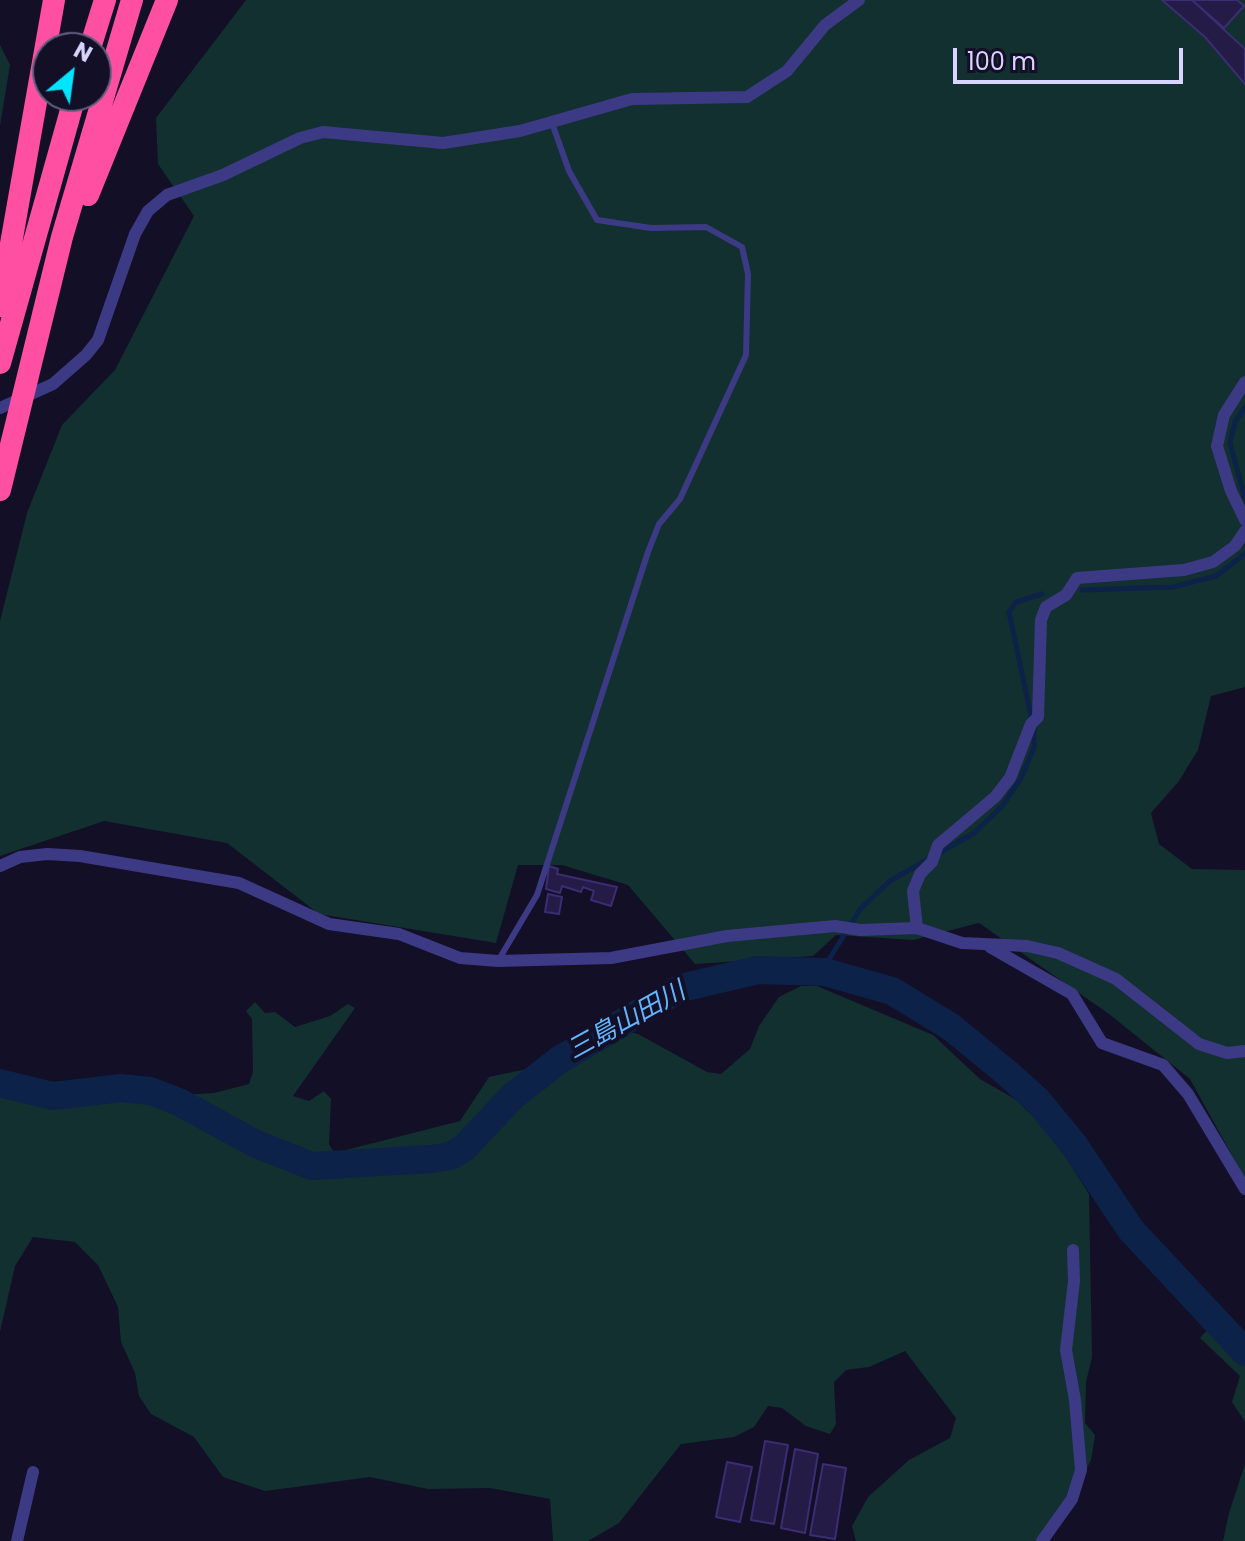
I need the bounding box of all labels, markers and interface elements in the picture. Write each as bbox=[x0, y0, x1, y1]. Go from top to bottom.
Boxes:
north arrow bbox=[32, 32, 112, 112]
scale bar bbox=[957, 32, 1187, 82]
text: N bbox=[68, 35, 98, 70]
text: 100 m bbox=[967, 45, 1036, 78]
water label: 三島山田川 bbox=[563, 977, 691, 1067]

